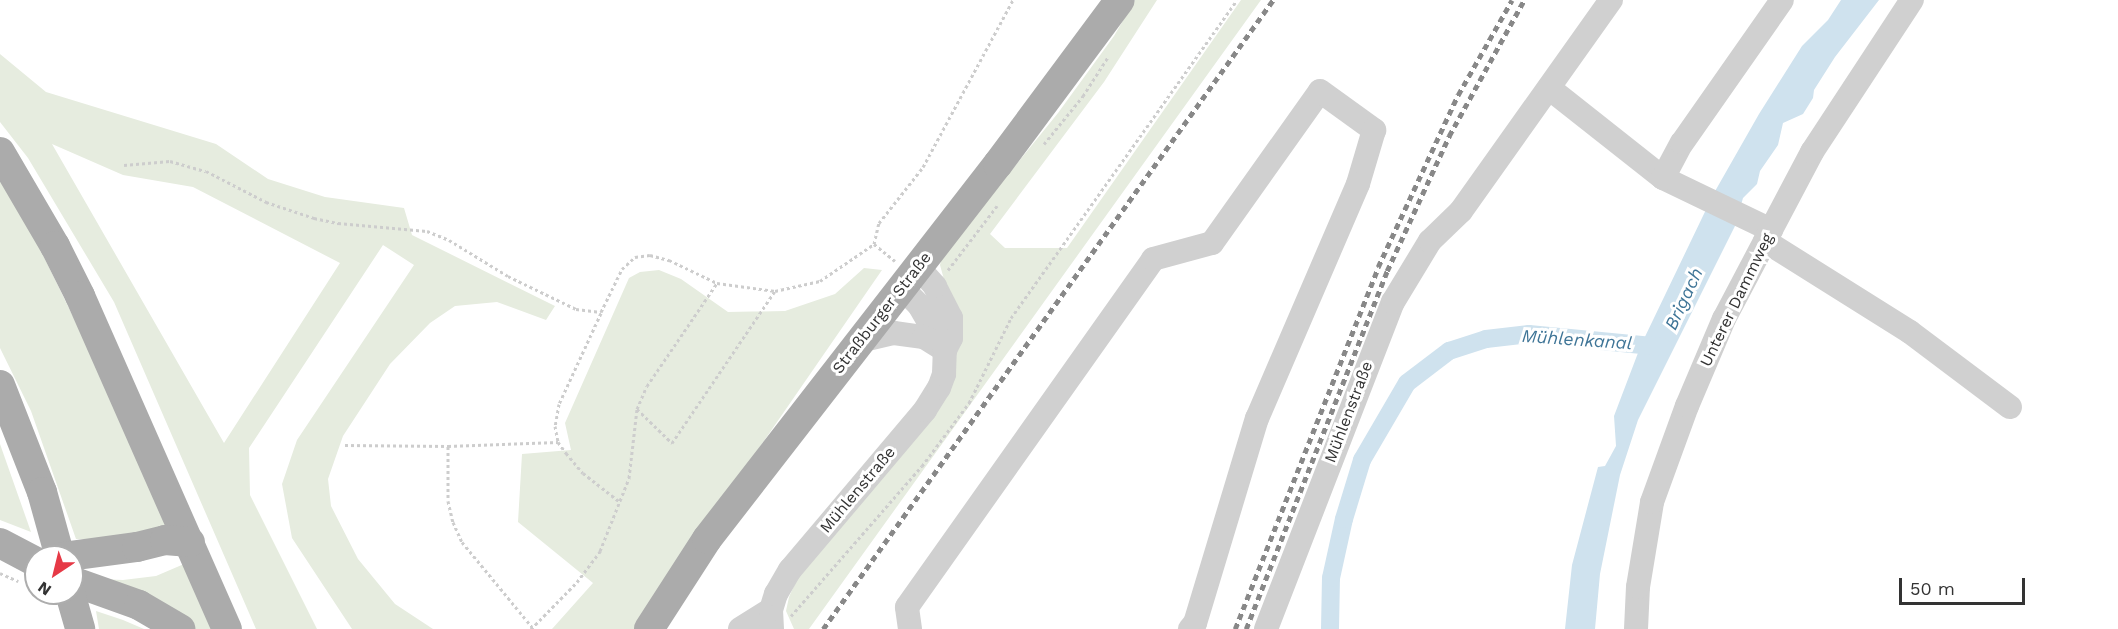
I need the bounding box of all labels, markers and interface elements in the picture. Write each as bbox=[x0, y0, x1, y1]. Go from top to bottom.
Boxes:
street label: Unterer Dammweg bbox=[1696, 230, 1778, 370]
street label: Straßburger Straße bbox=[828, 248, 936, 378]
water label: Brigach bbox=[1660, 265, 1708, 333]
water label: Mühlenkanal bbox=[1521, 325, 1633, 355]
street label: Mühlenstraße bbox=[1321, 359, 1377, 465]
street label: Mühlenstraße bbox=[816, 443, 900, 537]
north arrow bbox=[24, 545, 84, 605]
scale bar bbox=[1902, 566, 2028, 604]
text: N bbox=[34, 577, 55, 600]
text: 50 m bbox=[1910, 578, 1955, 599]

